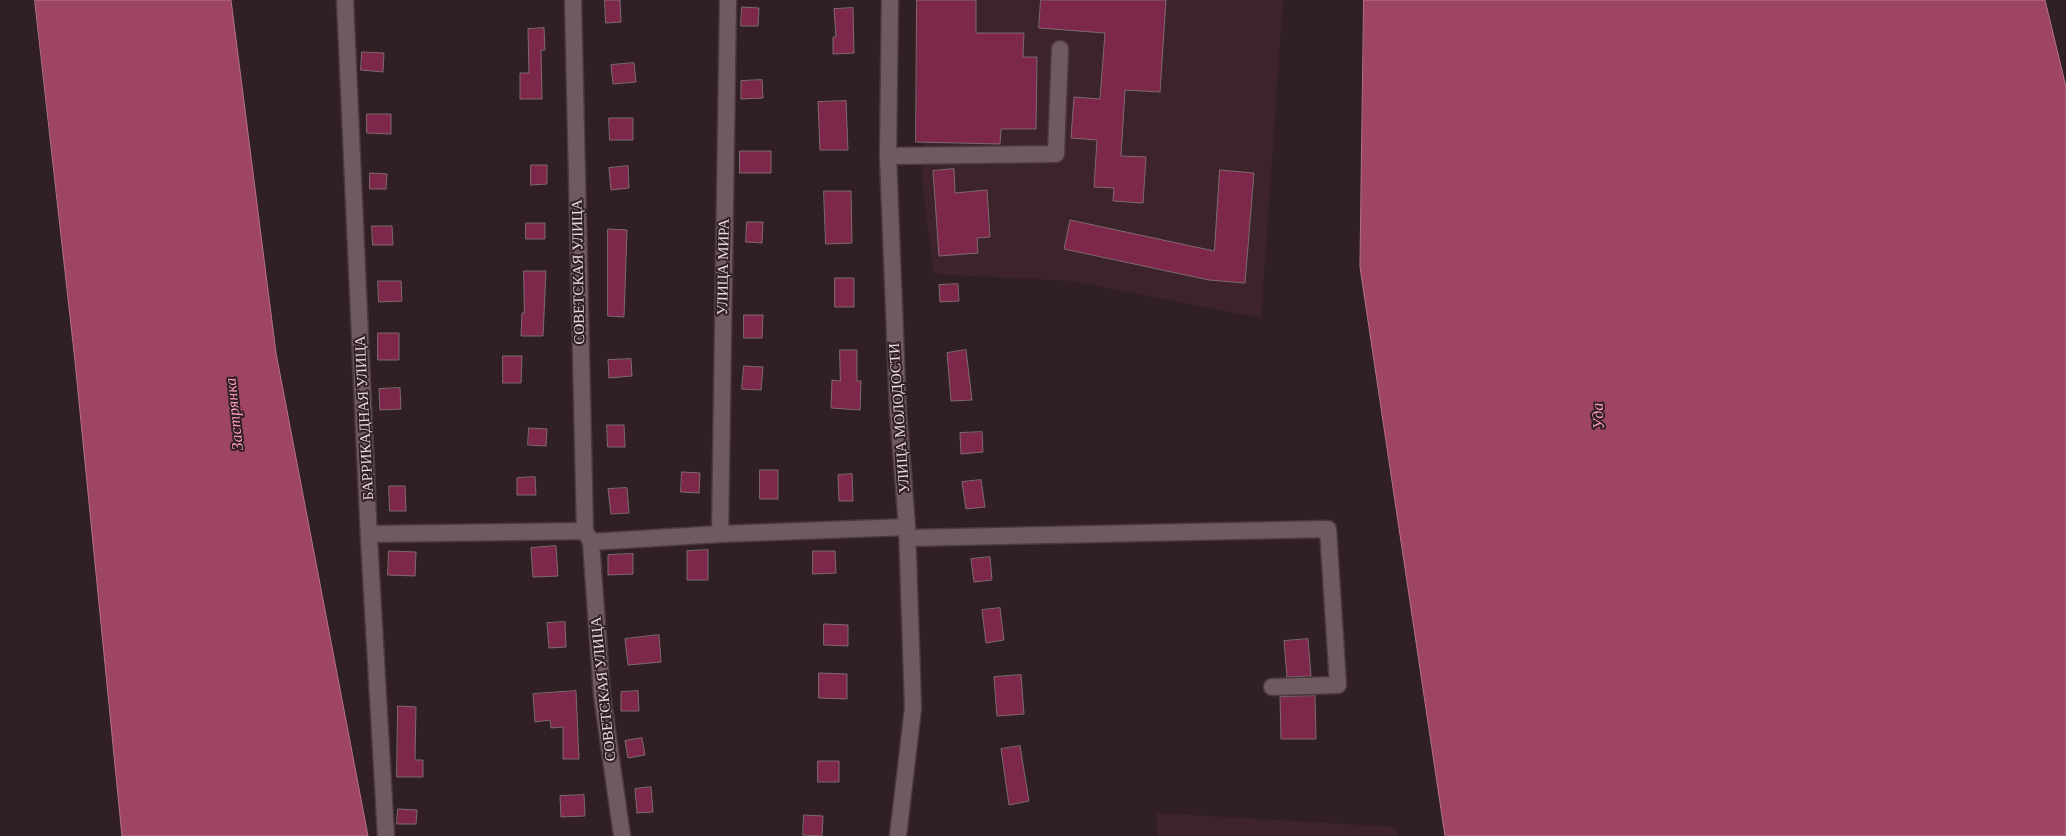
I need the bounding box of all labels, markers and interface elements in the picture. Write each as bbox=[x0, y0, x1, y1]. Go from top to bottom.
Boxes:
street label: СОВЕТСКАЯ УЛИЦА bbox=[569, 199, 589, 345]
street label: УЛИЦА МИРА bbox=[714, 218, 734, 316]
street label: БАРРИКАДНАЯ УЛИЦА bbox=[352, 335, 378, 501]
street label: УЛИЦА МОЛОДОСТИ bbox=[886, 342, 914, 494]
water label: Застрянка bbox=[222, 377, 248, 451]
water label: Уда bbox=[1589, 402, 1609, 430]
street label: СОВЕТСКАЯ УЛИЦА bbox=[587, 616, 621, 762]

